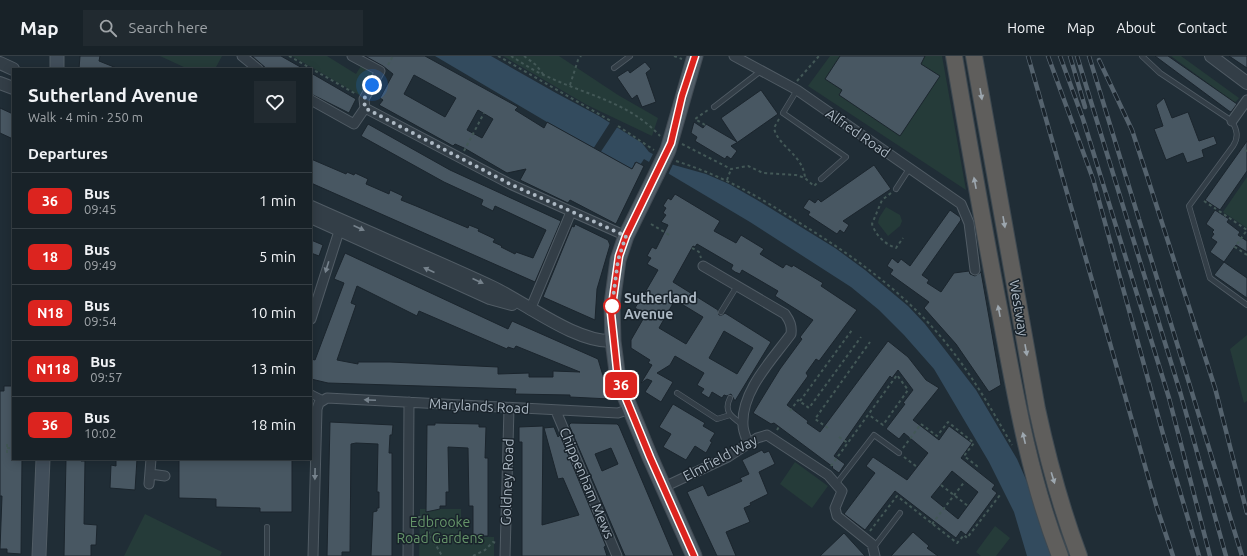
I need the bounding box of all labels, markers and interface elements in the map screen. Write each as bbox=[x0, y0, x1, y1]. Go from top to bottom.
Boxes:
search box bbox=[83, 10, 363, 46]
text: Map bbox=[20, 17, 59, 39]
icon: search bbox=[97, 17, 119, 39]
text: Search here bbox=[129, 19, 208, 36]
text: Home bbox=[1007, 20, 1045, 36]
text: Map bbox=[1067, 20, 1095, 36]
text: About bbox=[1117, 20, 1156, 36]
text: Contact bbox=[1178, 20, 1227, 36]
your location bbox=[362, 75, 382, 95]
button: heart bbox=[254, 81, 296, 123]
text: Sutherland Avenue bbox=[28, 84, 198, 106]
one-way arrow bbox=[978, 88, 984, 101]
street label: Alfred Road bbox=[823, 105, 893, 161]
text: Walk · 4 min · 250 m bbox=[28, 110, 143, 124]
text: Departures bbox=[28, 145, 108, 162]
one-way arrow bbox=[972, 177, 978, 189]
text: Bus bbox=[84, 185, 110, 202]
text: 1 min bbox=[259, 192, 296, 209]
text: 36 bbox=[42, 193, 58, 209]
text: 09:45 bbox=[84, 202, 117, 216]
one-way arrow bbox=[1001, 216, 1007, 229]
one-way arrow bbox=[354, 226, 366, 232]
text: Bus bbox=[84, 241, 110, 258]
text: 5 min bbox=[259, 248, 296, 265]
text: 18 bbox=[42, 249, 58, 265]
text: 09:49 bbox=[84, 258, 117, 272]
one-way arrow bbox=[324, 261, 330, 273]
one-way arrow bbox=[423, 267, 435, 273]
one-way arrow bbox=[473, 278, 484, 284]
street label: Westway bbox=[1006, 279, 1032, 338]
place label: Sutherland Avenue bbox=[624, 290, 697, 322]
text: Bus bbox=[84, 297, 110, 314]
marker: Sutherland Avenue bbox=[603, 297, 621, 315]
text: 10 min bbox=[250, 304, 296, 321]
text: N18 bbox=[37, 305, 63, 321]
one-way arrow bbox=[996, 305, 1002, 317]
text: 09:54 bbox=[84, 314, 117, 328]
one-way arrow bbox=[1024, 344, 1030, 357]
text: Bus bbox=[90, 353, 116, 370]
text: 13 min bbox=[250, 360, 296, 377]
text: N118 bbox=[36, 361, 70, 377]
text: 09:57 bbox=[90, 370, 123, 384]
line badge: 36 bbox=[603, 372, 639, 398]
text: 36 bbox=[613, 377, 629, 393]
street label: Marylands Road bbox=[428, 395, 530, 417]
one-way arrow bbox=[363, 397, 376, 403]
text: Bus bbox=[84, 409, 110, 426]
text: 18 min bbox=[250, 416, 296, 433]
text: 36 bbox=[42, 417, 58, 433]
street label: Chippenham Mews bbox=[556, 425, 618, 541]
text: 10:02 bbox=[84, 426, 117, 440]
street label: Elmfield Way bbox=[680, 432, 760, 484]
one-way arrow bbox=[1021, 432, 1027, 444]
street label: Goldney Road bbox=[497, 438, 517, 526]
one-way arrow bbox=[312, 468, 318, 481]
one-way arrow bbox=[1050, 472, 1056, 484]
park label: Edbrooke Road Gardens bbox=[396, 514, 484, 546]

